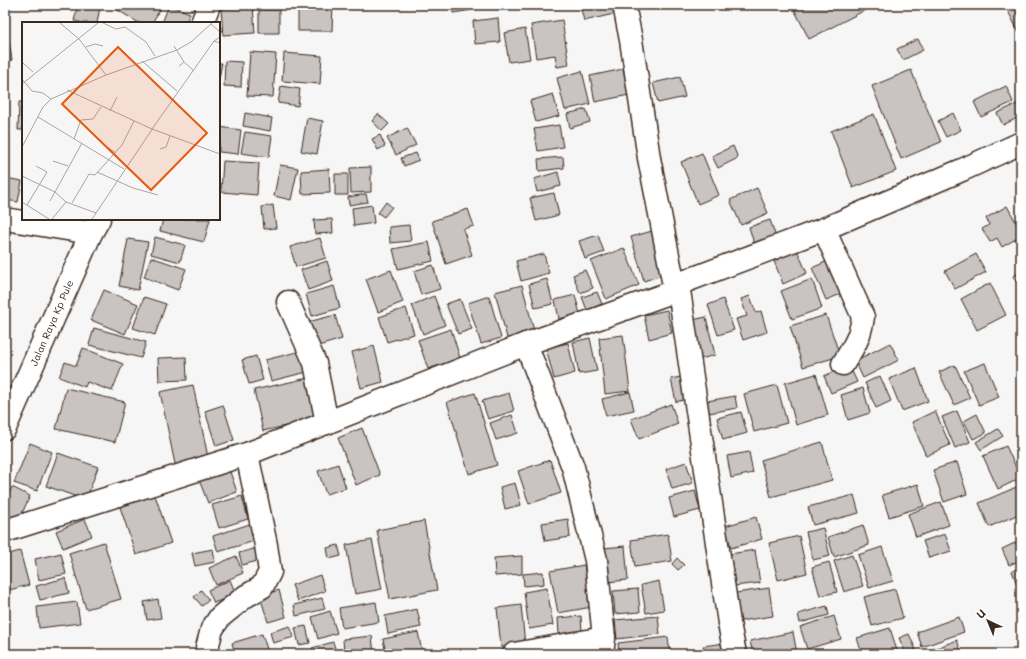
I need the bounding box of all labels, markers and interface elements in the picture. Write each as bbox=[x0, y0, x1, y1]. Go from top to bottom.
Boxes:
inset map bbox=[22, 22, 220, 220]
street label: Jalan Raya Kp Pule bbox=[26, 278, 76, 368]
north arrow bbox=[968, 601, 1008, 641]
text: U bbox=[973, 605, 989, 622]

